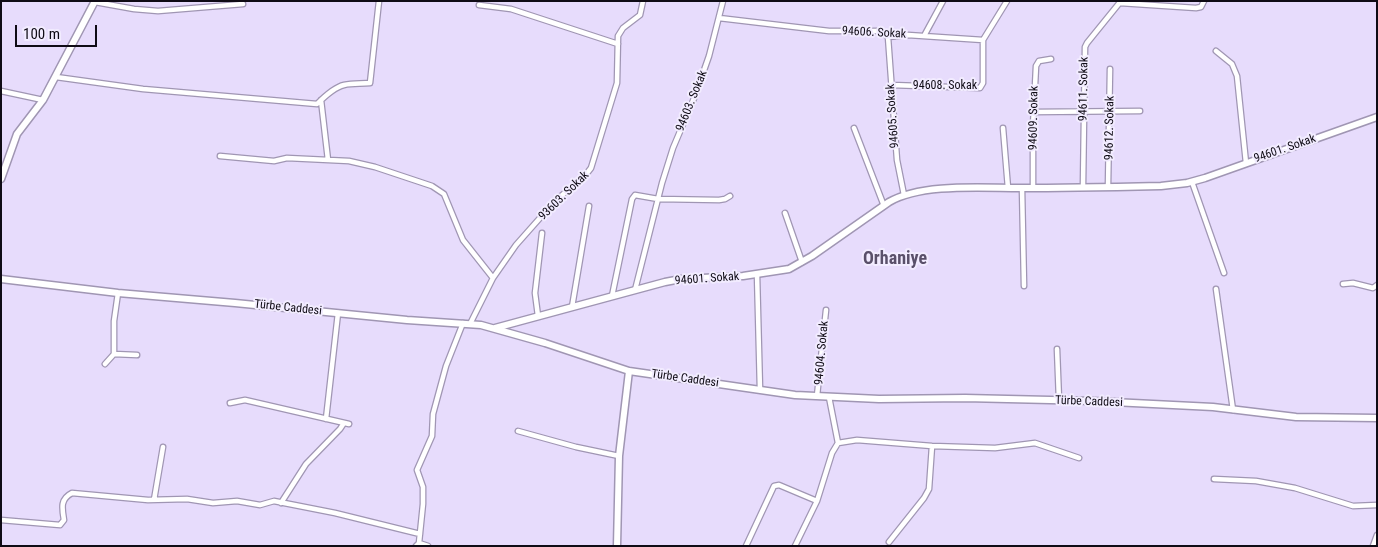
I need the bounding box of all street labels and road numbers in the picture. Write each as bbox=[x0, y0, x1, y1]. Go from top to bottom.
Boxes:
street label: 94606. Sokak bbox=[841, 24, 907, 42]
street label: 94611. Sokak bbox=[1076, 57, 1092, 121]
street label: 94603. Sokak bbox=[673, 68, 711, 134]
street label: 94608. Sokak bbox=[913, 79, 977, 93]
street label: 94605. Sokak bbox=[884, 83, 902, 149]
street label: 94609. Sokak bbox=[1026, 86, 1042, 150]
street label: 94612. Sokak bbox=[1102, 96, 1118, 160]
street label: 94601. Sokak bbox=[1252, 132, 1318, 166]
street label: 93603. Sokak bbox=[536, 168, 592, 224]
street label: 94601. Sokak bbox=[674, 270, 740, 288]
street label: Türbe Caddesi bbox=[254, 297, 322, 319]
street label: 94604. Sokak bbox=[812, 320, 832, 386]
street label: Türbe Caddesi bbox=[650, 367, 720, 391]
street label: Türbe Caddesi bbox=[1055, 394, 1123, 410]

